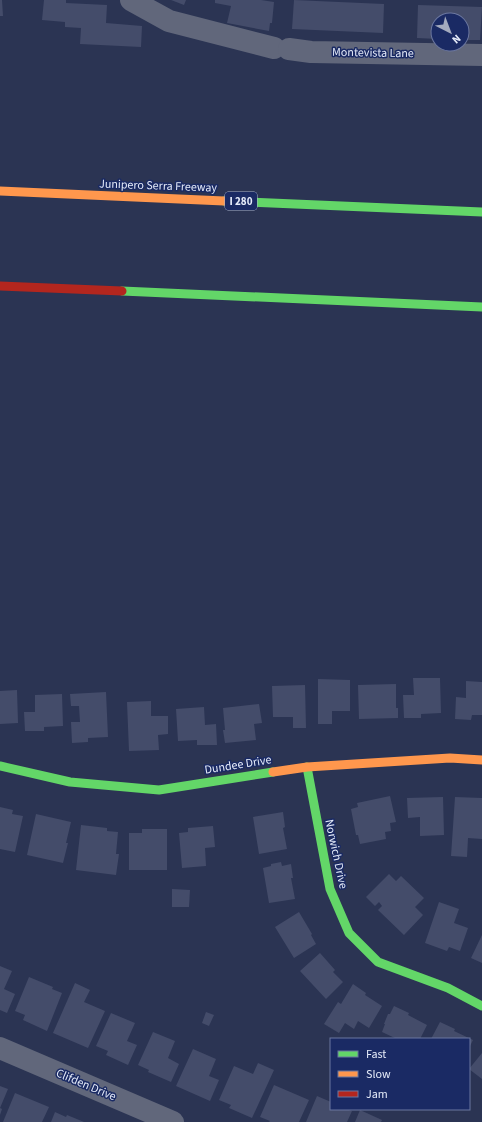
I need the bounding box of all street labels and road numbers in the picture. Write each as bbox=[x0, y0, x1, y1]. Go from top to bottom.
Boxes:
street label: Montevista Lane bbox=[332, 44, 414, 62]
street label: Junipero Serra Freeway bbox=[99, 175, 218, 197]
road number: I 280 bbox=[225, 192, 257, 210]
street label: Dundee Drive bbox=[203, 751, 273, 779]
street label: Norwich Drive bbox=[320, 818, 352, 890]
street label: Clifden Drive bbox=[53, 1065, 119, 1105]

